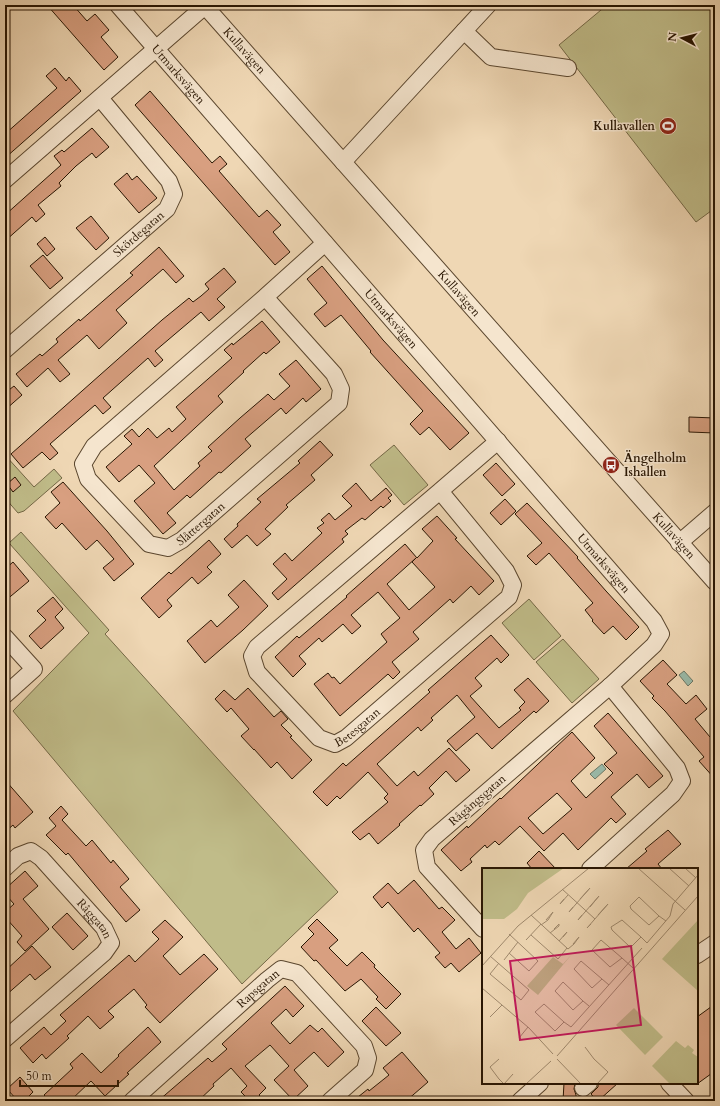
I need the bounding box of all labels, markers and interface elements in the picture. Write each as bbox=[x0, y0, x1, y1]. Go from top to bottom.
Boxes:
north arrow bbox=[662, 18, 702, 58]
street label: Kullavägen bbox=[219, 24, 270, 78]
text: N bbox=[665, 31, 681, 42]
street label: Utmarksvägen bbox=[148, 41, 209, 108]
sports icon: Kullavallen bbox=[658, 116, 678, 136]
place label: Kullavallen bbox=[593, 118, 655, 134]
street label: Skördegatan bbox=[110, 207, 168, 260]
street label: Kullavägen bbox=[434, 266, 484, 320]
street label: Utmarksvägen bbox=[361, 286, 422, 352]
place label: Ängelholm Ishallen bbox=[624, 450, 687, 480]
bus stop icon: Ängelholm Ishallen bbox=[601, 455, 621, 475]
street label: Slåttergatan bbox=[174, 498, 228, 549]
street label: Kullavägen bbox=[649, 509, 699, 563]
street label: Utmarksvägen bbox=[573, 530, 634, 597]
street label: Betesgatan bbox=[332, 704, 384, 751]
street label: Rågångsgatan bbox=[445, 771, 509, 829]
inset map bbox=[482, 868, 698, 1084]
street label: Råggatan bbox=[73, 895, 116, 941]
street label: Rapsgatan bbox=[233, 965, 283, 1011]
scale bar bbox=[20, 1062, 118, 1088]
text: 50 m bbox=[26, 1068, 53, 1084]

